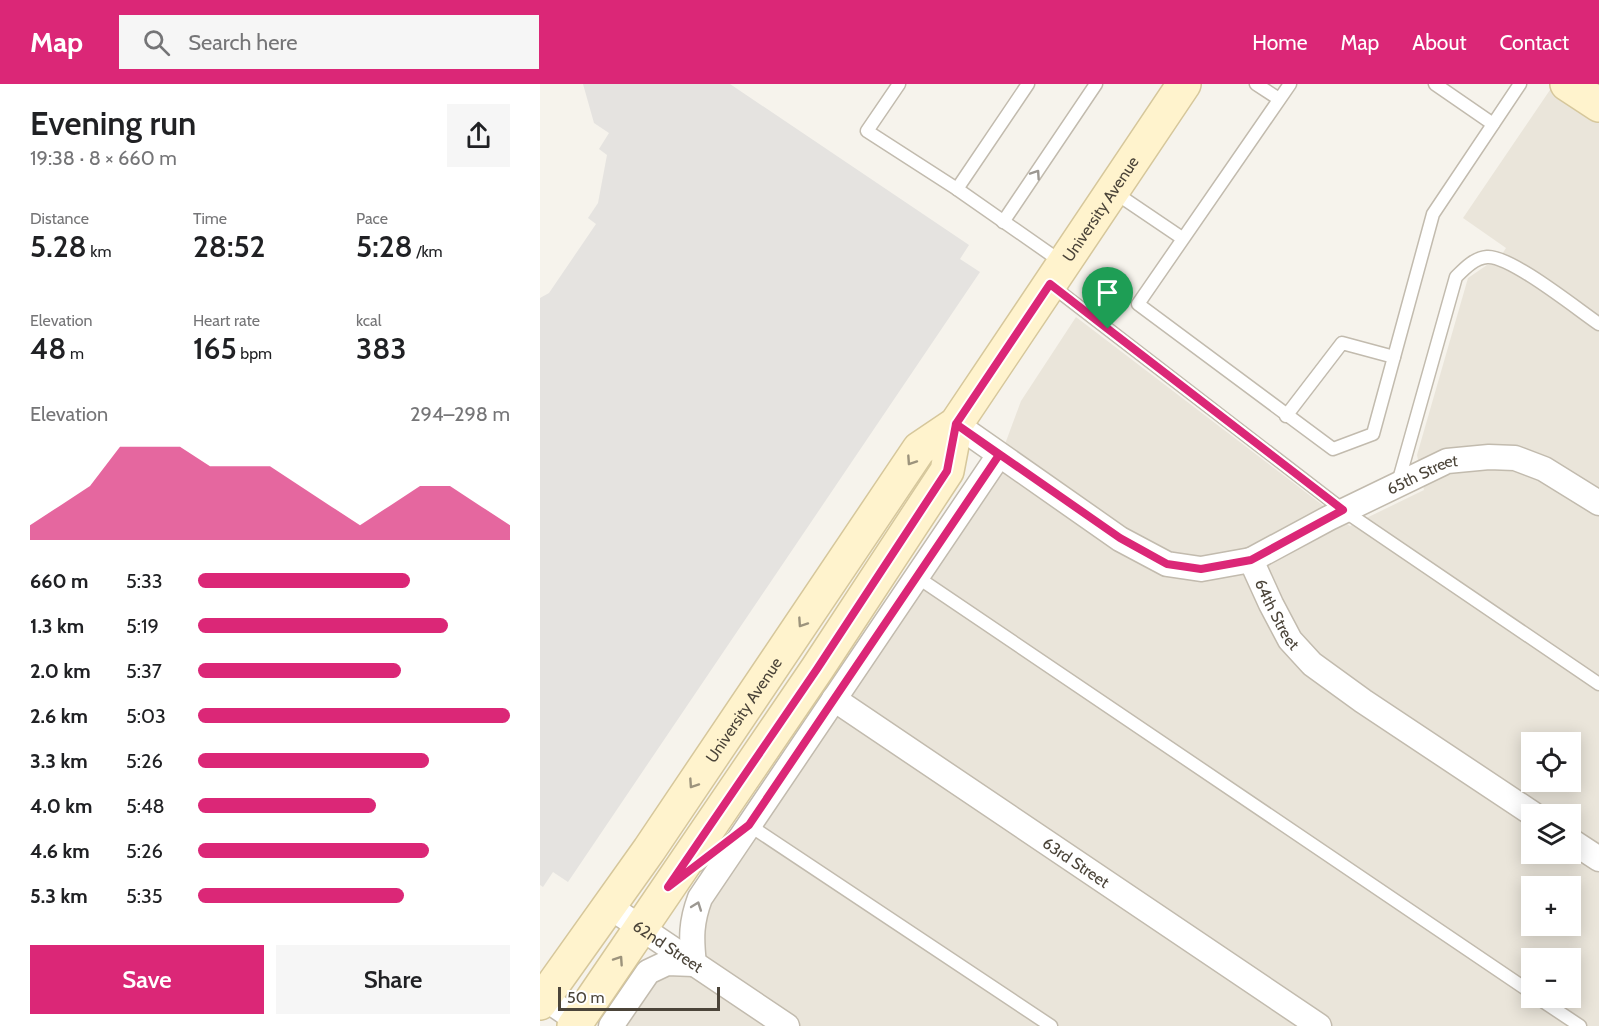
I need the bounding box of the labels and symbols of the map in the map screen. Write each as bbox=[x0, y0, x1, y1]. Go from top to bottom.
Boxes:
street label: University Avenue bbox=[1059, 153, 1143, 265]
one-way arrow bbox=[1029, 169, 1040, 180]
pin bbox=[1082, 267, 1133, 329]
street label: 65th Street bbox=[1384, 451, 1459, 499]
one-way arrow bbox=[907, 454, 918, 465]
street label: 64th Street bbox=[1251, 576, 1304, 654]
one-way arrow bbox=[798, 616, 809, 627]
street label: University Avenue bbox=[702, 654, 786, 766]
one-way arrow bbox=[689, 778, 700, 789]
street label: 63rd Street bbox=[1039, 833, 1113, 892]
one-way arrow bbox=[690, 901, 702, 912]
street label: 62nd Street bbox=[629, 916, 707, 977]
one-way arrow bbox=[612, 956, 623, 967]
scale bar bbox=[558, 984, 720, 1012]

